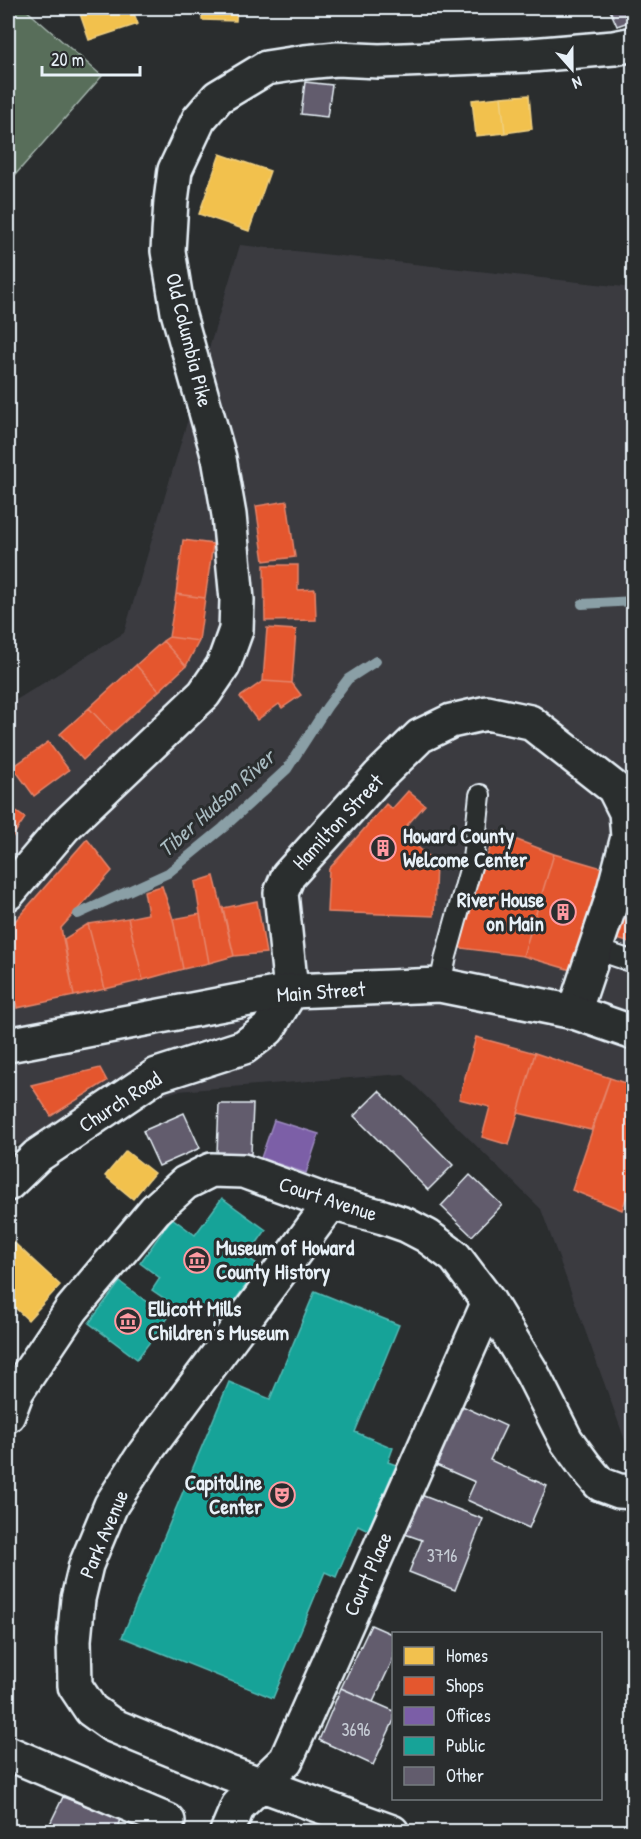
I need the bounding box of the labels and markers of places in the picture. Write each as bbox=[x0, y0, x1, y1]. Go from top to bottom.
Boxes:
place label: Howard County Welcome Center bbox=[403, 821, 528, 874]
building icon: Howard County Welcome Center bbox=[368, 833, 398, 863]
place label: River House on Main bbox=[457, 885, 545, 938]
building icon: River House on Main bbox=[548, 897, 578, 927]
place label: Museum of Howard County History bbox=[216, 1233, 355, 1287]
museum icon: Museum of Howard County History bbox=[182, 1245, 212, 1275]
place label: Ellicott Mills Children's Museum bbox=[148, 1294, 289, 1347]
museum icon: Ellicott Mills Children's Museum bbox=[113, 1306, 143, 1336]
place label: Capitoline Center bbox=[185, 1468, 263, 1521]
theatre icon: Capitoline Center bbox=[267, 1480, 297, 1510]

